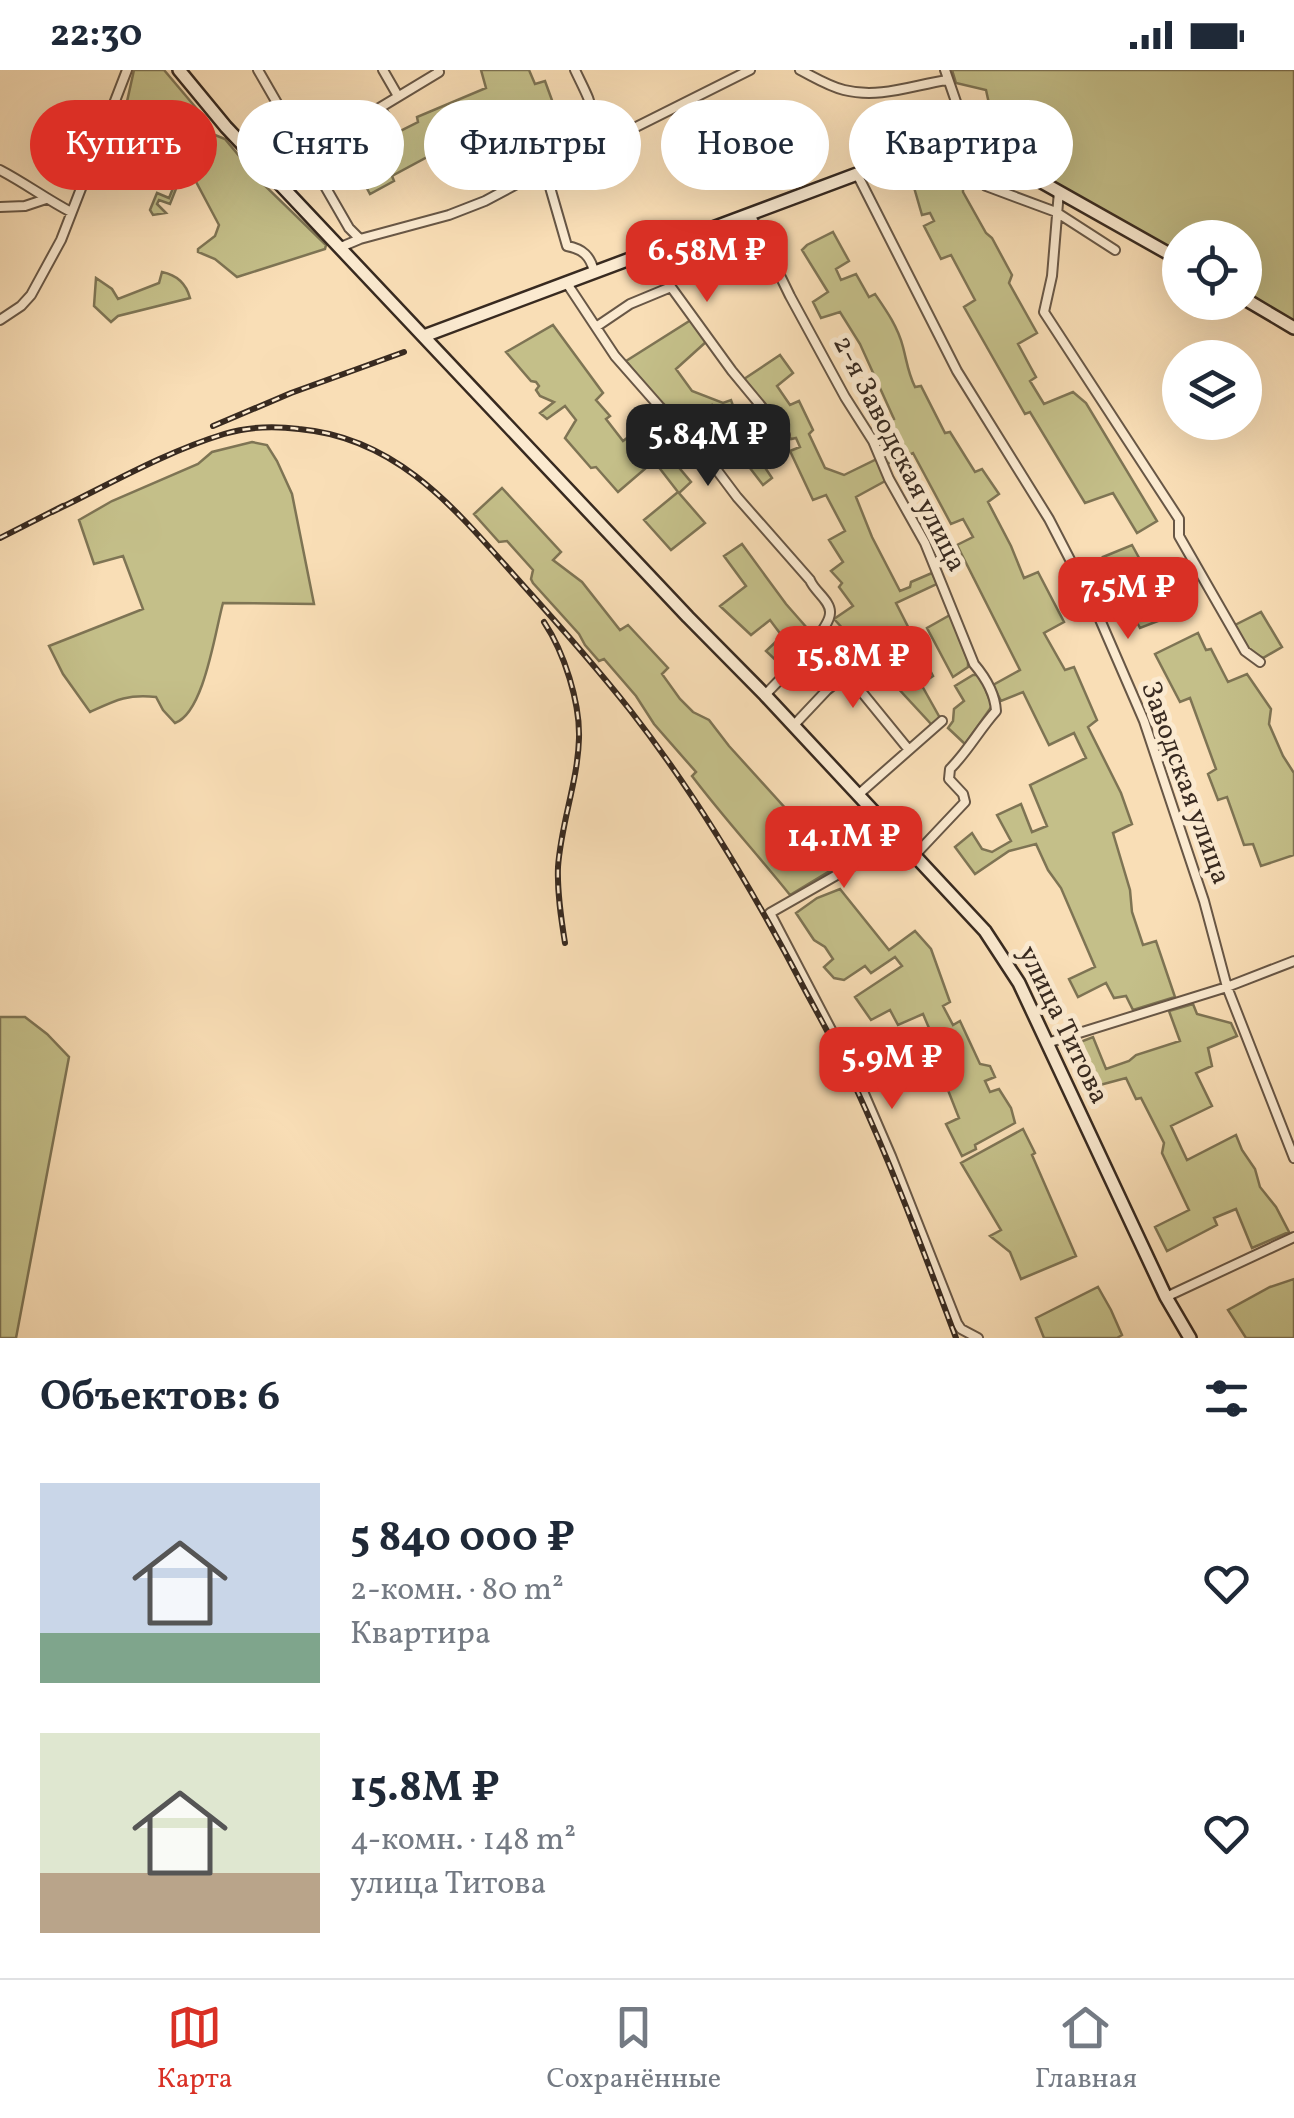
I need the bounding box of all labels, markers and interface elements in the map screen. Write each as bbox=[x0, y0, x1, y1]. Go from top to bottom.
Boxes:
text: 22:30 bbox=[50, 9, 143, 62]
chip: Купить bbox=[30, 100, 217, 190]
chip: Снять bbox=[237, 100, 404, 190]
chip: Фильтры bbox=[424, 100, 641, 190]
chip: Новое bbox=[661, 100, 829, 190]
chip: Квартира bbox=[849, 100, 1073, 190]
pin: 6.58M ₽ bbox=[615, 220, 799, 305]
map controls bbox=[1162, 220, 1262, 440]
button: locate bbox=[1162, 220, 1262, 320]
text: 6.58M ₽ bbox=[648, 230, 766, 274]
street label: 2-я Заводская улица bbox=[822, 329, 976, 579]
button: layers bbox=[1162, 340, 1262, 440]
pin: 5.84M ₽ bbox=[616, 404, 800, 489]
text: 5.84M ₽ bbox=[648, 414, 768, 458]
pin: 7.5M ₽ bbox=[1047, 557, 1209, 642]
text: 7.5M ₽ bbox=[1080, 567, 1176, 611]
pin: 15.8M ₽ bbox=[761, 626, 945, 711]
text: 15.8M ₽ bbox=[796, 636, 910, 680]
street label: Заводская улица bbox=[1130, 676, 1240, 890]
pin: 14.1M ₽ bbox=[752, 806, 936, 891]
text: 14.1M ₽ bbox=[787, 816, 901, 860]
street label: улица Титова bbox=[1008, 939, 1118, 1111]
pin: 5.9M ₽ bbox=[811, 1027, 973, 1112]
text: 5.9M ₽ bbox=[841, 1037, 943, 1081]
text: Объектов: 6 bbox=[40, 1369, 280, 1428]
icon: filters bbox=[1199, 1371, 1254, 1426]
text: 5 840 000 ₽ bbox=[350, 1510, 575, 1569]
icon: home bbox=[120, 1523, 240, 1643]
icon: heart bbox=[1199, 1556, 1254, 1611]
text: 2-комн. · 80 m² bbox=[350, 1569, 564, 1613]
text: Квартира bbox=[350, 1613, 491, 1657]
text: 15.8M ₽ bbox=[350, 1760, 500, 1819]
icon: home bbox=[120, 1773, 240, 1893]
icon: heart bbox=[1199, 1806, 1254, 1861]
text: 4-комн. · 148 m² bbox=[350, 1819, 576, 1863]
text: улица Титова bbox=[350, 1863, 547, 1907]
tab: Карта bbox=[157, 2000, 233, 2099]
tab: Сохранённые bbox=[546, 2000, 721, 2099]
tab: Главная bbox=[1035, 2000, 1137, 2099]

